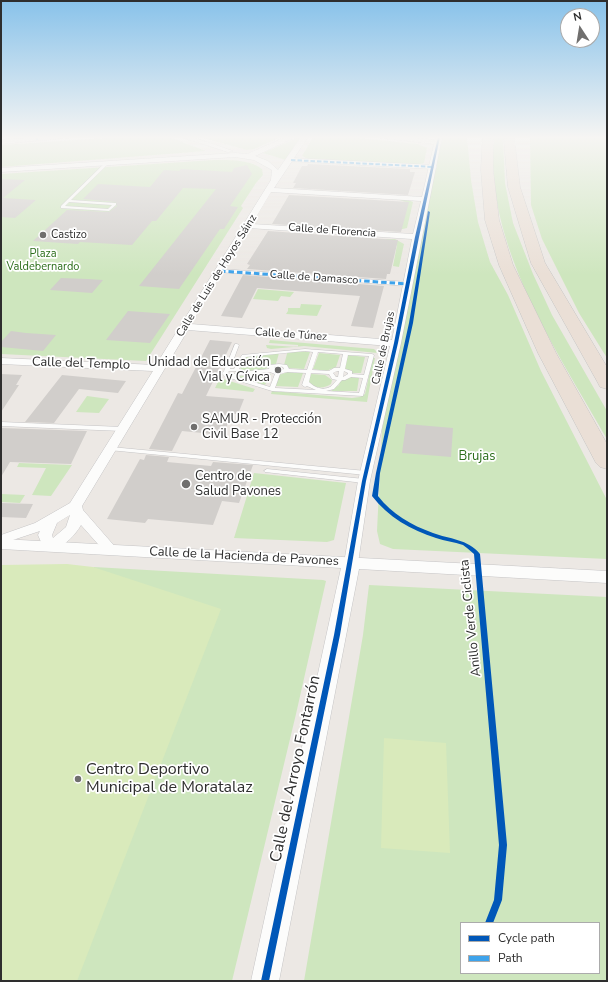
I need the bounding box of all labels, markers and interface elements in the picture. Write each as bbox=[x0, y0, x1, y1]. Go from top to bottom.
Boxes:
north arrow bbox=[560, 8, 600, 48]
text: N bbox=[572, 9, 583, 25]
street label: Calle de Luis de Hoyos Sáinz bbox=[174, 212, 260, 340]
street label: Calle de Florencia bbox=[288, 221, 376, 241]
place label: Castizo bbox=[51, 228, 87, 242]
marker: Castizo bbox=[38, 230, 48, 240]
park label: Plaza Valdebernardo bbox=[7, 247, 79, 273]
street label: Calle de Damasco bbox=[269, 268, 359, 288]
street label: Calle de Brujas bbox=[370, 310, 398, 386]
street label: Calle de Túnez bbox=[254, 326, 328, 344]
street label: Calle del Templo bbox=[32, 354, 130, 374]
place label: Unidad de Educación Vial y Cívica bbox=[148, 355, 270, 386]
marker: Unidad de Educación Vial y Cívica bbox=[273, 365, 283, 375]
place label: SAMUR - Protección Civil Base 12 bbox=[202, 412, 322, 443]
marker: SAMUR - Protección Civil Base 12 bbox=[189, 422, 199, 432]
park label: Brujas bbox=[459, 449, 495, 465]
place label: Centro de Salud Pavones bbox=[195, 469, 281, 500]
marker: Centro de Salud Pavones bbox=[180, 478, 192, 490]
street label: Calle de la Hacienda de Pavones bbox=[149, 544, 339, 570]
street label: Anillo Verde Ciclista bbox=[457, 559, 485, 677]
street label: Calle del Arroyo Fontarrón bbox=[267, 674, 325, 864]
place label: Centro Deportivo Municipal de Moratalaz bbox=[86, 760, 253, 798]
marker: Centro Deportivo Municipal de Moratalaz bbox=[73, 774, 83, 784]
legend bbox=[460, 922, 600, 974]
text: Cycle path bbox=[498, 930, 555, 946]
text: Path bbox=[498, 950, 523, 966]

